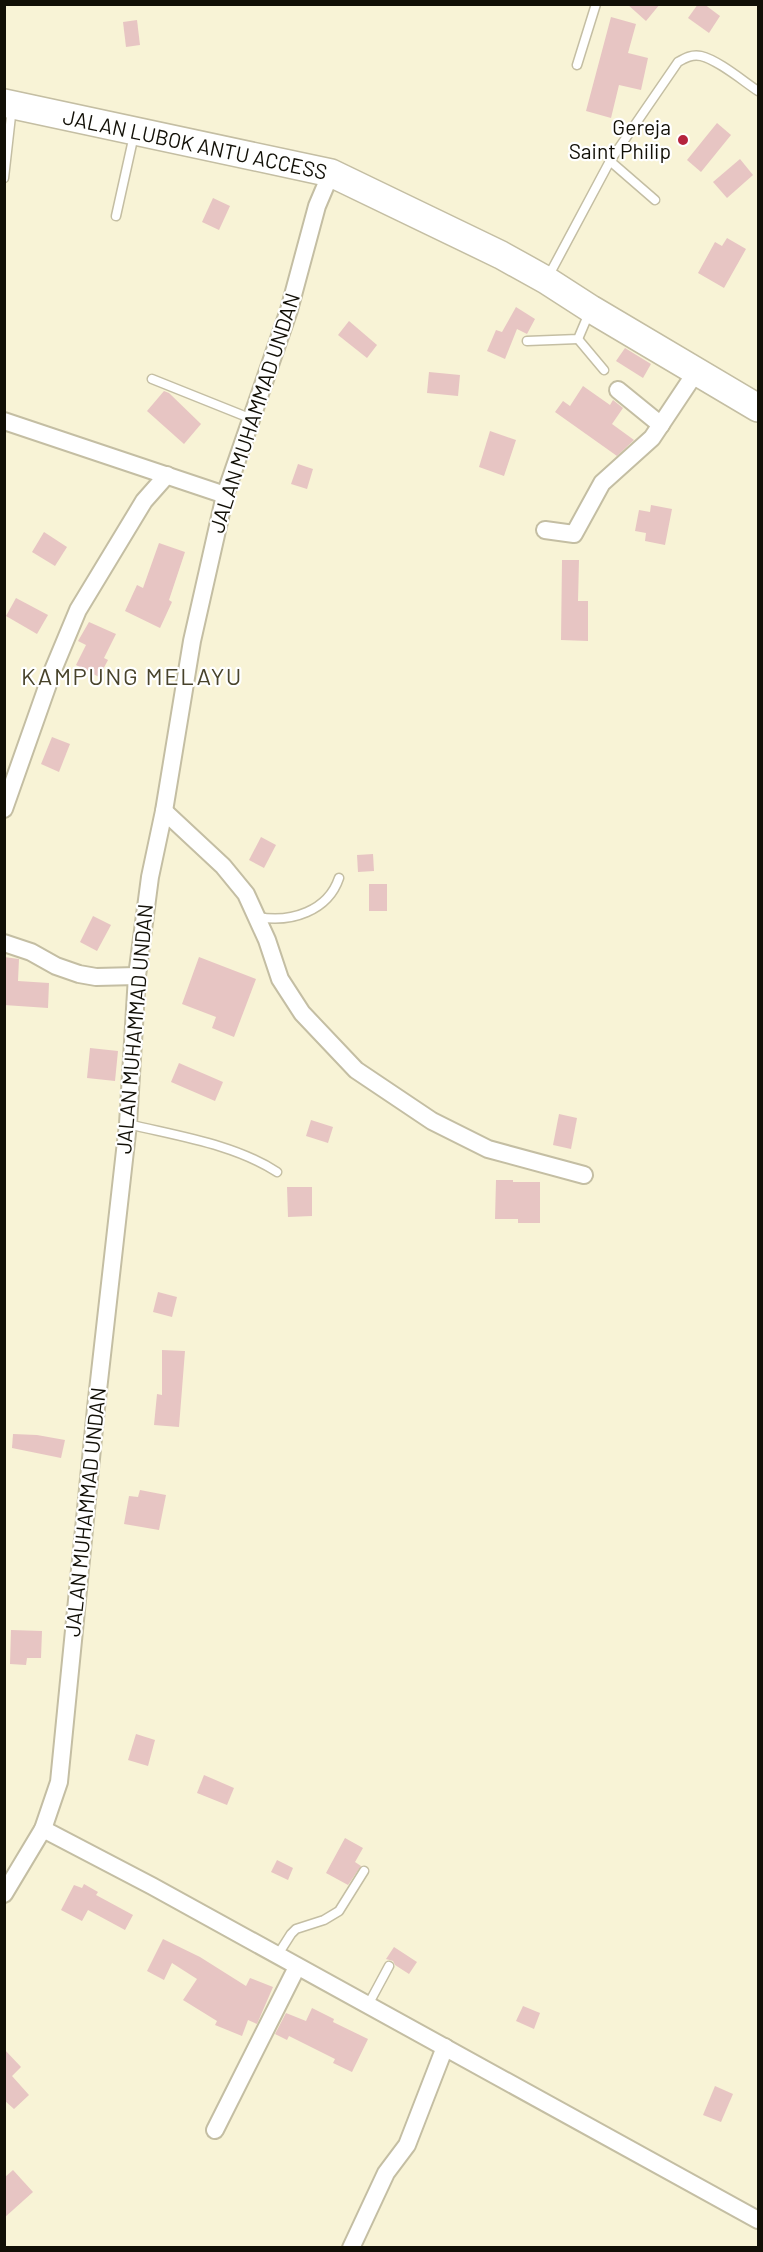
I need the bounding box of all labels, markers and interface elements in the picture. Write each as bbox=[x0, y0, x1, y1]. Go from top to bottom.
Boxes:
street label: JALAN LUBOK ANTU ACCESS bbox=[61, 103, 330, 184]
place label: Gereja Saint Philip bbox=[569, 114, 671, 163]
marker: Gereja Saint Philip bbox=[676, 133, 690, 147]
street label: JALAN MUHAMMAD UNDAN bbox=[203, 289, 304, 536]
district label: KAMPUNG MELAYU bbox=[21, 661, 243, 690]
street label: JALAN MUHAMMAD UNDAN bbox=[110, 903, 157, 1155]
street label: JALAN MUHAMMAD UNDAN bbox=[59, 1386, 110, 1638]

